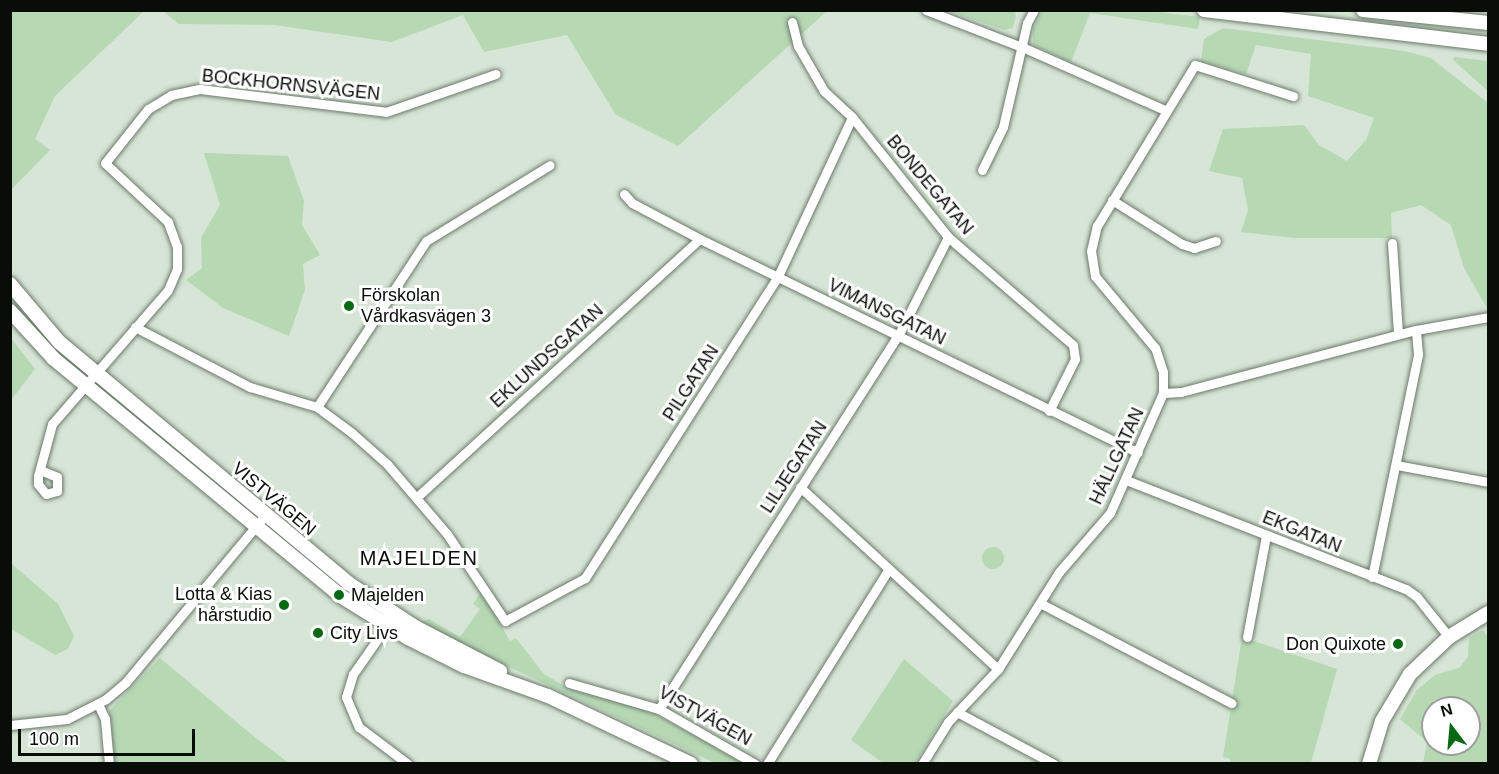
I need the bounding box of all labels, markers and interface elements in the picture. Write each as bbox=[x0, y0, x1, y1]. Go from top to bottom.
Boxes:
street label: BOCKHORNSVÄGEN bbox=[201, 65, 381, 105]
street label: BONDEGATAN bbox=[882, 131, 978, 239]
street label: VIMANSGATAN bbox=[825, 274, 949, 350]
place label: Förskolan Vårdkasvägen 3 bbox=[361, 285, 491, 328]
marker: Förskolan Vårdkasvägen 3 bbox=[342, 299, 356, 313]
street label: EKLUNDSGATAN bbox=[486, 300, 608, 412]
street label: PILGATAN bbox=[658, 341, 724, 425]
street label: HÄLLGATAN bbox=[1085, 404, 1149, 508]
street label: LILJEGATAN bbox=[756, 417, 832, 517]
street label: VISTVÄGEN bbox=[228, 458, 320, 540]
street label: EKGATAN bbox=[1259, 506, 1345, 558]
district label: MAJELDEN bbox=[360, 546, 478, 570]
place label: Lotta & Kias hårstudio bbox=[175, 584, 272, 626]
place label: Majelden bbox=[351, 584, 424, 606]
marker: Majelden bbox=[332, 588, 346, 602]
marker: Lotta & Kias hårstudio bbox=[277, 598, 291, 612]
place label: City Livs bbox=[330, 622, 398, 644]
marker: City Livs bbox=[311, 626, 325, 640]
place label: Don Quixote bbox=[1286, 633, 1386, 655]
marker: Don Quixote bbox=[1391, 637, 1405, 651]
street label: VISTVÄGEN bbox=[655, 682, 755, 750]
north arrow bbox=[1421, 696, 1481, 756]
text: N bbox=[1439, 700, 1454, 720]
scale bar bbox=[21, 717, 198, 755]
text: 100 m bbox=[29, 729, 79, 749]

